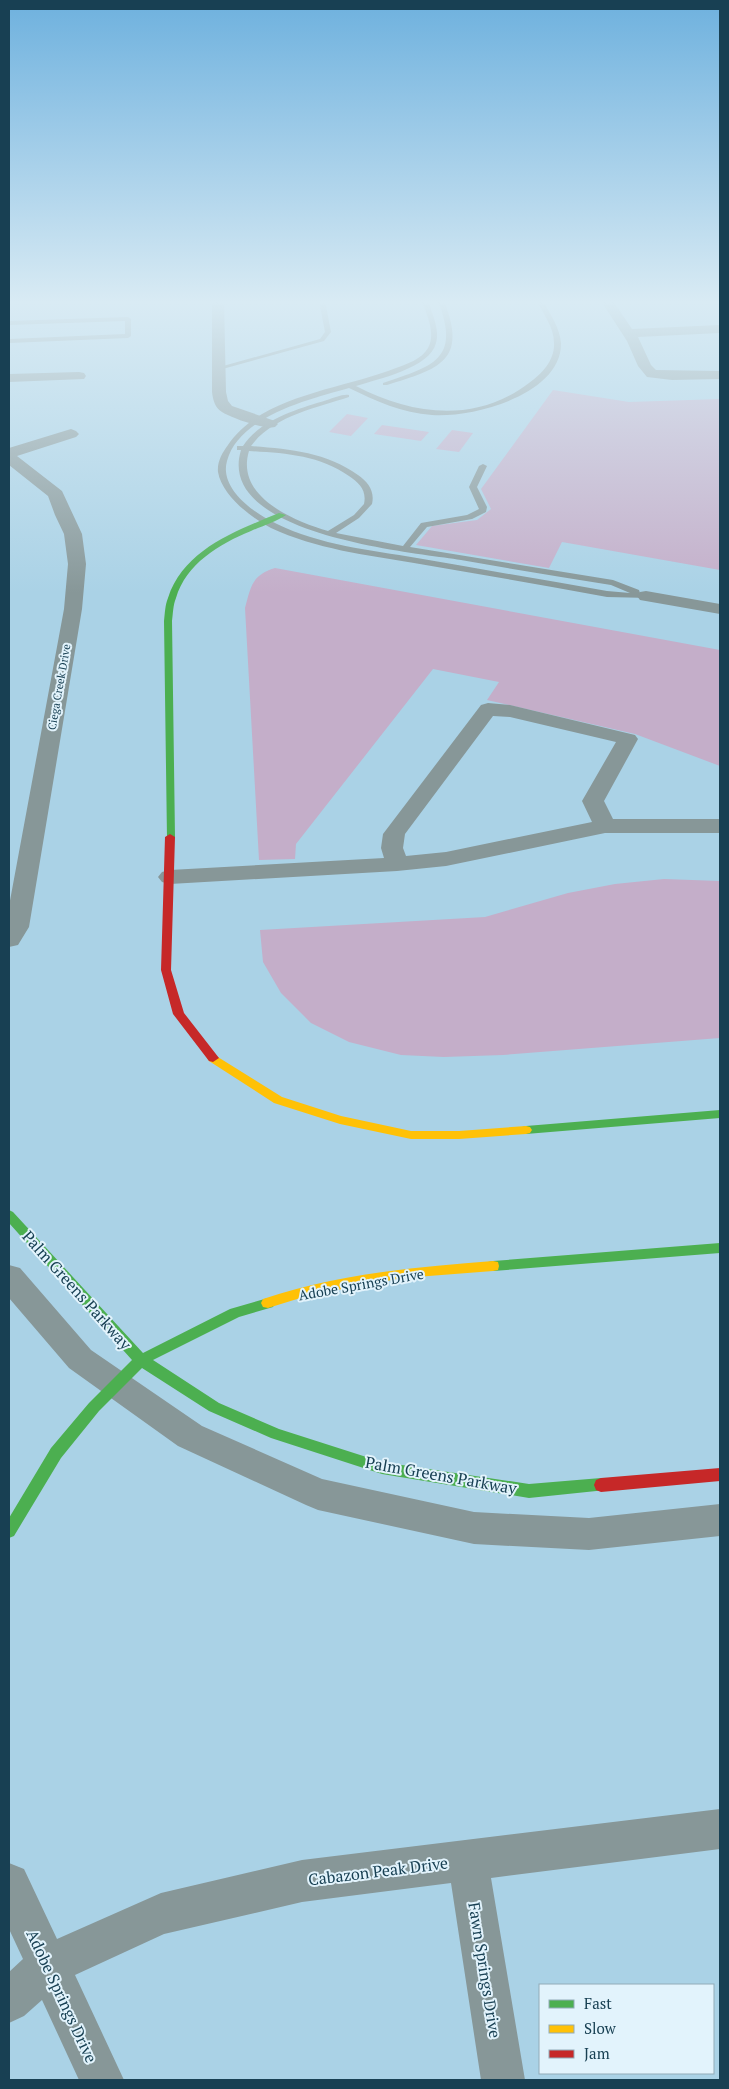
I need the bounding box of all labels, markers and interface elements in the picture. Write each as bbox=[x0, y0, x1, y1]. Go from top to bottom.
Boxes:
street label: Ciega Creek Drive bbox=[45, 643, 74, 731]
street label: Palm Greens Parkway bbox=[17, 1226, 137, 1355]
street label: Adobe Springs Drive bbox=[297, 1264, 425, 1304]
street label: Palm Greens Parkway bbox=[364, 1451, 519, 1499]
street label: Cabazon Peak Drive bbox=[307, 1852, 449, 1890]
street label: Fawn Springs Drive bbox=[463, 1900, 507, 2040]
street label: Adobe Springs Drive bbox=[21, 1926, 103, 2066]
legend bbox=[539, 1984, 714, 2074]
text: Fast bbox=[584, 1993, 612, 2013]
text: Slow bbox=[584, 2018, 617, 2038]
text: Jam bbox=[584, 2043, 610, 2063]

